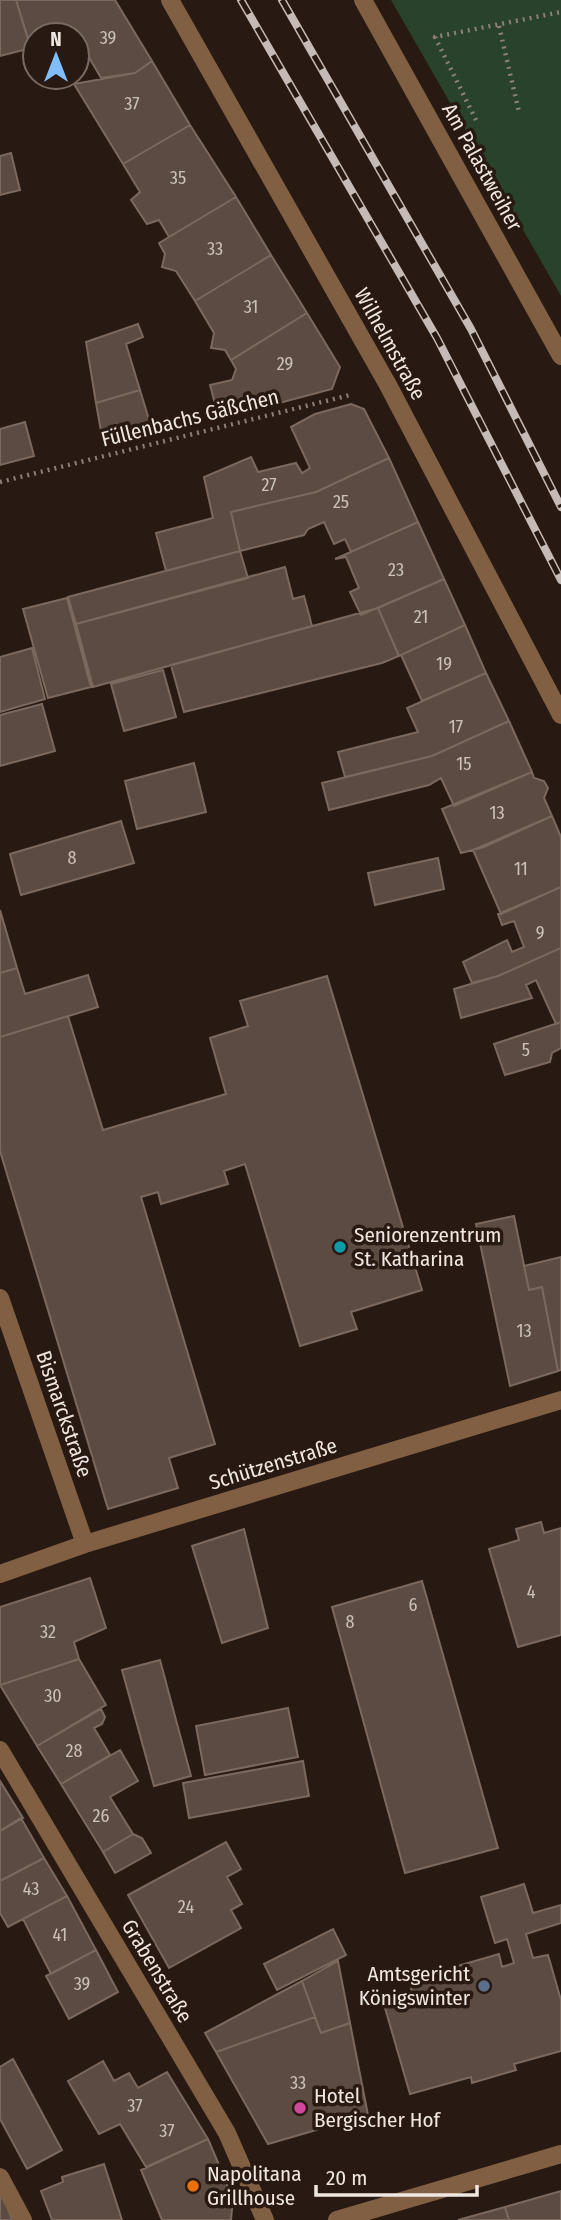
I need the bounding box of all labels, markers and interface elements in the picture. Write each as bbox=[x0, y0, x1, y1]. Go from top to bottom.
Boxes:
north arrow bbox=[21, 21, 91, 91]
house number: 39 bbox=[100, 27, 116, 49]
text: N bbox=[50, 28, 62, 51]
house number: 37 bbox=[124, 93, 140, 115]
street label: Am Palastweiher bbox=[436, 99, 528, 236]
house number: 35 bbox=[170, 167, 186, 189]
house number: 33 bbox=[207, 238, 223, 260]
street label: Wilhelmstraße bbox=[349, 283, 431, 405]
house number: 31 bbox=[244, 296, 258, 318]
house number: 29 bbox=[277, 353, 293, 375]
street label: Füllenbachs Gäßchen bbox=[98, 383, 282, 453]
house number: 27 bbox=[261, 474, 277, 496]
house number: 25 bbox=[333, 491, 349, 513]
house number: 23 bbox=[388, 559, 404, 581]
house number: 21 bbox=[414, 606, 428, 628]
house number: 19 bbox=[436, 653, 452, 675]
house number: 17 bbox=[449, 716, 463, 738]
house number: 15 bbox=[456, 753, 472, 775]
house number: 13 bbox=[489, 802, 505, 824]
house number: 8 bbox=[68, 847, 77, 869]
house number: 11 bbox=[514, 858, 528, 880]
house number: 9 bbox=[536, 922, 544, 944]
house number: 5 bbox=[522, 1039, 530, 1061]
place label: Seniorenzentrum St. Katharina bbox=[354, 1222, 501, 1272]
marker: Seniorenzentrum St. Katharina bbox=[332, 1239, 348, 1255]
house number: 13 bbox=[516, 1320, 532, 1342]
street label: Bismarckstraße bbox=[30, 1347, 98, 1481]
street label: Schützenstraße bbox=[206, 1432, 340, 1496]
house number: 4 bbox=[527, 1581, 536, 1603]
house number: 6 bbox=[409, 1594, 418, 1616]
house number: 8 bbox=[346, 1611, 355, 1633]
house number: 32 bbox=[40, 1621, 56, 1643]
house number: 30 bbox=[44, 1685, 62, 1707]
house number: 28 bbox=[66, 1740, 82, 1762]
house number: 26 bbox=[93, 1805, 110, 1827]
house number: 43 bbox=[23, 1878, 39, 1900]
house number: 24 bbox=[178, 1896, 194, 1918]
street label: Grabenstraße bbox=[116, 1915, 198, 2027]
house number: 41 bbox=[53, 1924, 67, 1946]
place label: Amtsgericht Königswinter bbox=[359, 1961, 471, 2011]
house number: 39 bbox=[74, 1973, 90, 1995]
marker: Amtsgericht Königswinter bbox=[476, 1978, 492, 1994]
house number: 33 bbox=[290, 2072, 306, 2094]
place label: Hotel Bergischer Hof bbox=[314, 2083, 441, 2133]
house number: 37 bbox=[127, 2095, 143, 2117]
marker: Hotel Bergischer Hof bbox=[292, 2100, 308, 2116]
house number: 37 bbox=[159, 2120, 175, 2142]
scale bar bbox=[316, 2154, 477, 2198]
place label: Napolitana Grillhouse bbox=[207, 2161, 301, 2211]
text: 20 m bbox=[326, 2165, 367, 2191]
marker: Napolitana Grillhouse bbox=[185, 2178, 201, 2194]

